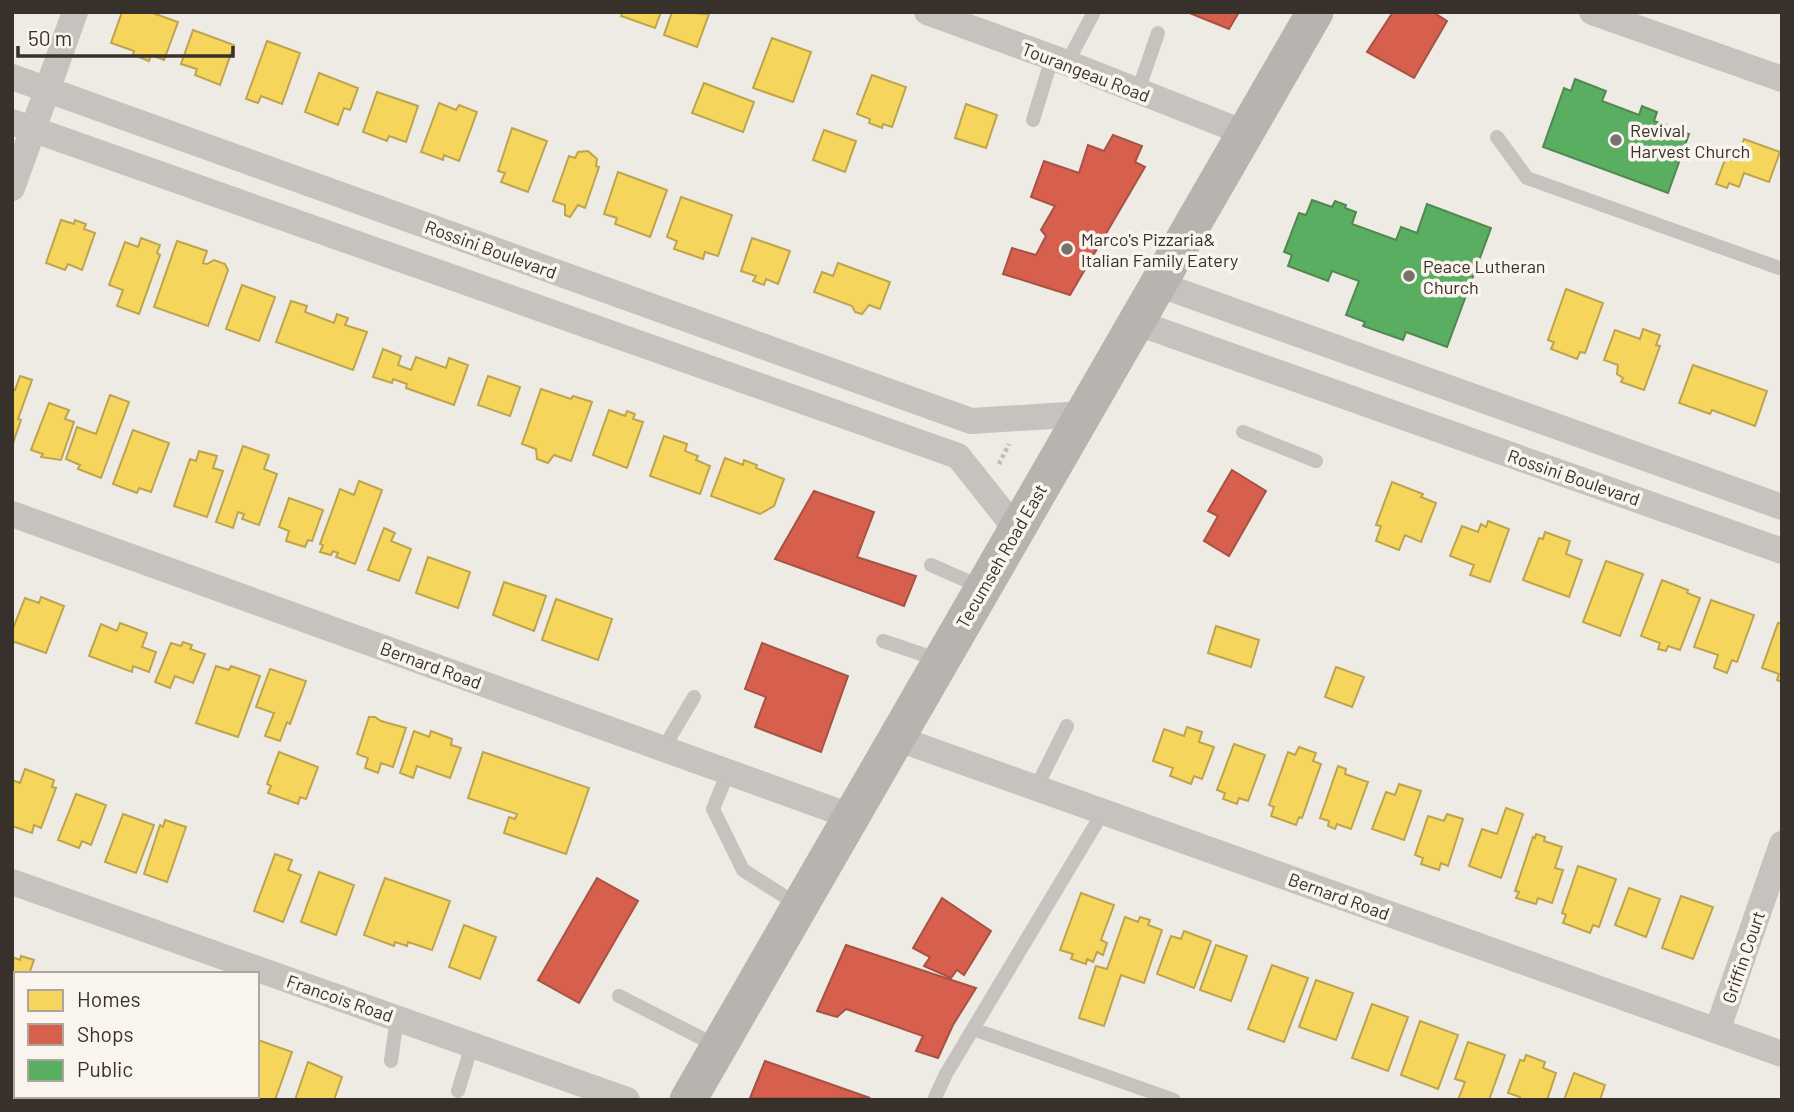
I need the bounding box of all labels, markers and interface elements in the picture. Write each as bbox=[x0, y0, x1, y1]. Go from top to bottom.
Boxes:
scale bar bbox=[18, 14, 233, 58]
text: 50 m bbox=[28, 25, 72, 50]
street label: Tourangeau Road bbox=[1019, 37, 1153, 107]
place label: Revival Harvest Church bbox=[1630, 119, 1750, 162]
marker: Revival Harvest Church bbox=[1608, 132, 1624, 148]
street label: Rossini Boulevard bbox=[422, 215, 560, 283]
place label: Marco's Pizzaria& Italian Family Eatery bbox=[1081, 228, 1238, 271]
marker: Marco's Pizzaria& Italian Family Eatery bbox=[1059, 241, 1075, 257]
place label: Peace Lutheran Church bbox=[1423, 255, 1546, 298]
marker: Peace Lutheran Church bbox=[1401, 268, 1417, 284]
street label: Rossini Boulevard bbox=[1505, 444, 1643, 510]
street label: Tecumseh Road East bbox=[951, 480, 1051, 632]
street label: Bernard Road bbox=[377, 637, 485, 693]
street label: Bernard Road bbox=[1285, 868, 1393, 924]
street label: Griffin Court bbox=[1717, 908, 1769, 1006]
street label: Francois Road bbox=[284, 970, 396, 1026]
legend bbox=[14, 972, 259, 1098]
text: Homes bbox=[77, 986, 141, 1011]
text: Shops bbox=[77, 1021, 134, 1046]
text: Public bbox=[77, 1056, 133, 1081]

